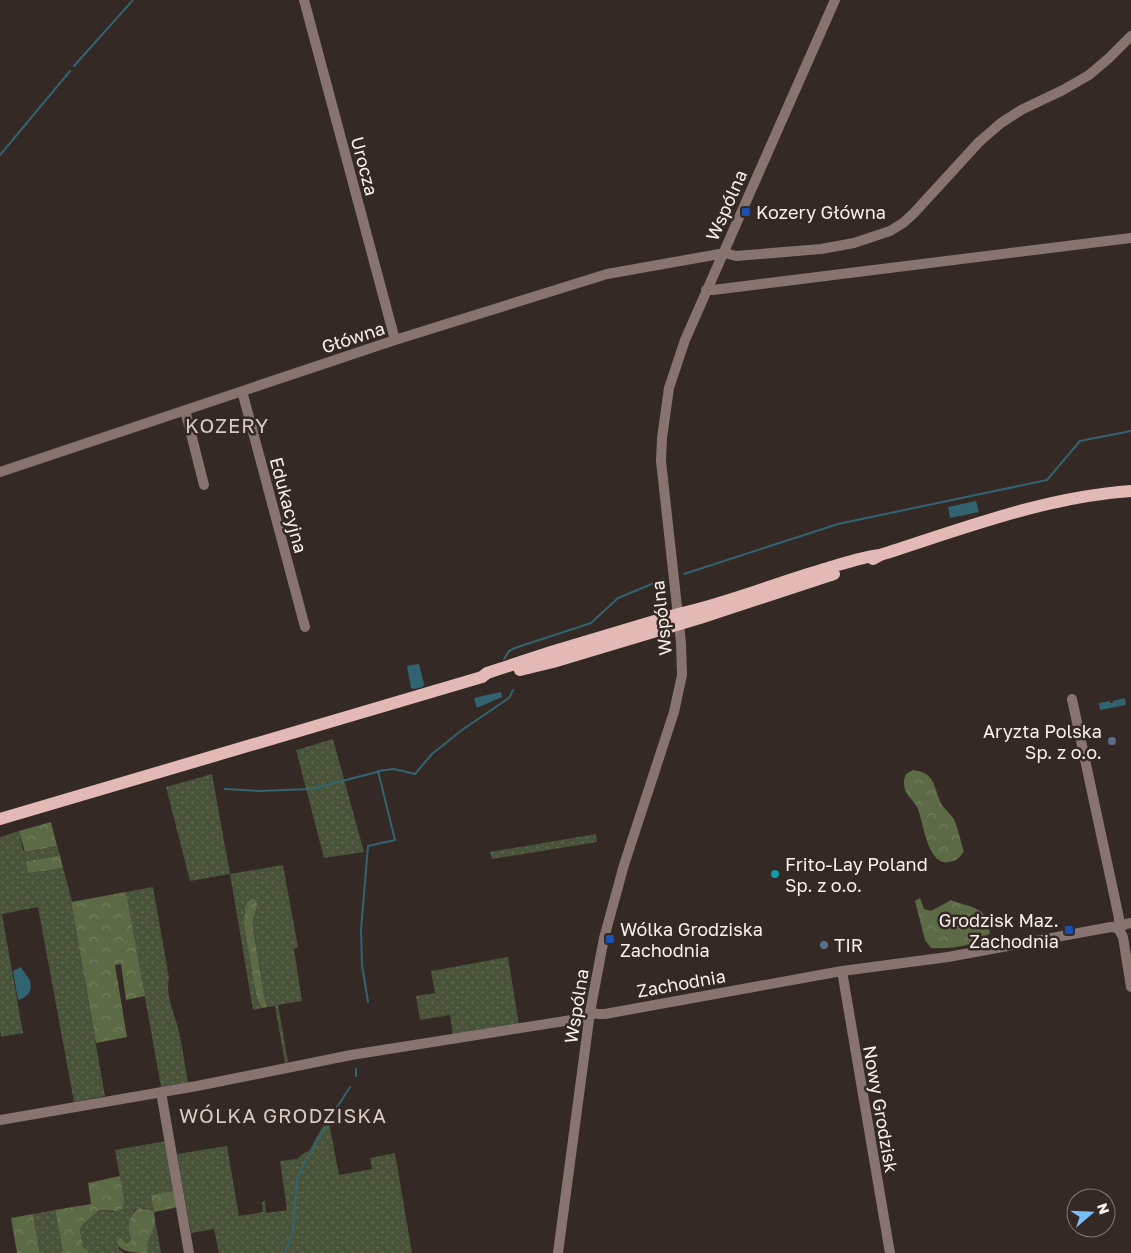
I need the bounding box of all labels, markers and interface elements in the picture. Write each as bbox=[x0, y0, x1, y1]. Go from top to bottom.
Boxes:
street label: Urocza bbox=[347, 134, 383, 198]
street label: Wspólna bbox=[701, 166, 751, 244]
place label: Kozery Główna bbox=[756, 201, 886, 223]
marker: Kozery Główna bbox=[740, 206, 752, 218]
street label: Główna bbox=[319, 316, 387, 358]
district label: KOZERY bbox=[185, 413, 269, 437]
street label: Edukacyjna bbox=[266, 455, 312, 555]
street label: Wspólna bbox=[646, 579, 676, 657]
place label: Aryzta Polska Sp. z o.o. bbox=[983, 720, 1102, 763]
marker: Aryzta Polska Sp. z o.o. bbox=[1106, 735, 1118, 747]
place label: Frito-Lay Poland Sp. z o.o. bbox=[785, 853, 928, 896]
marker: Frito-Lay Poland Sp. z o.o. bbox=[769, 868, 781, 880]
place label: Grodzisk Maz. Zachodnia bbox=[939, 909, 1059, 952]
place label: Wólka Grodziska Zachodnia bbox=[620, 918, 763, 961]
marker: Grodzisk Maz. Zachodnia bbox=[1063, 924, 1075, 936]
marker: Wólka Grodziska Zachodnia bbox=[604, 933, 616, 945]
place label: TIR bbox=[834, 934, 863, 956]
marker: TIR bbox=[818, 939, 830, 951]
street label: Zachodnia bbox=[635, 964, 727, 1002]
street label: Wspólna bbox=[559, 967, 593, 1045]
street label: Nowy Grodzisk bbox=[859, 1044, 903, 1174]
district label: WÓLKA GRODZISKA bbox=[179, 1103, 387, 1127]
north arrow bbox=[1066, 1188, 1116, 1238]
text: N bbox=[1094, 1201, 1114, 1216]

